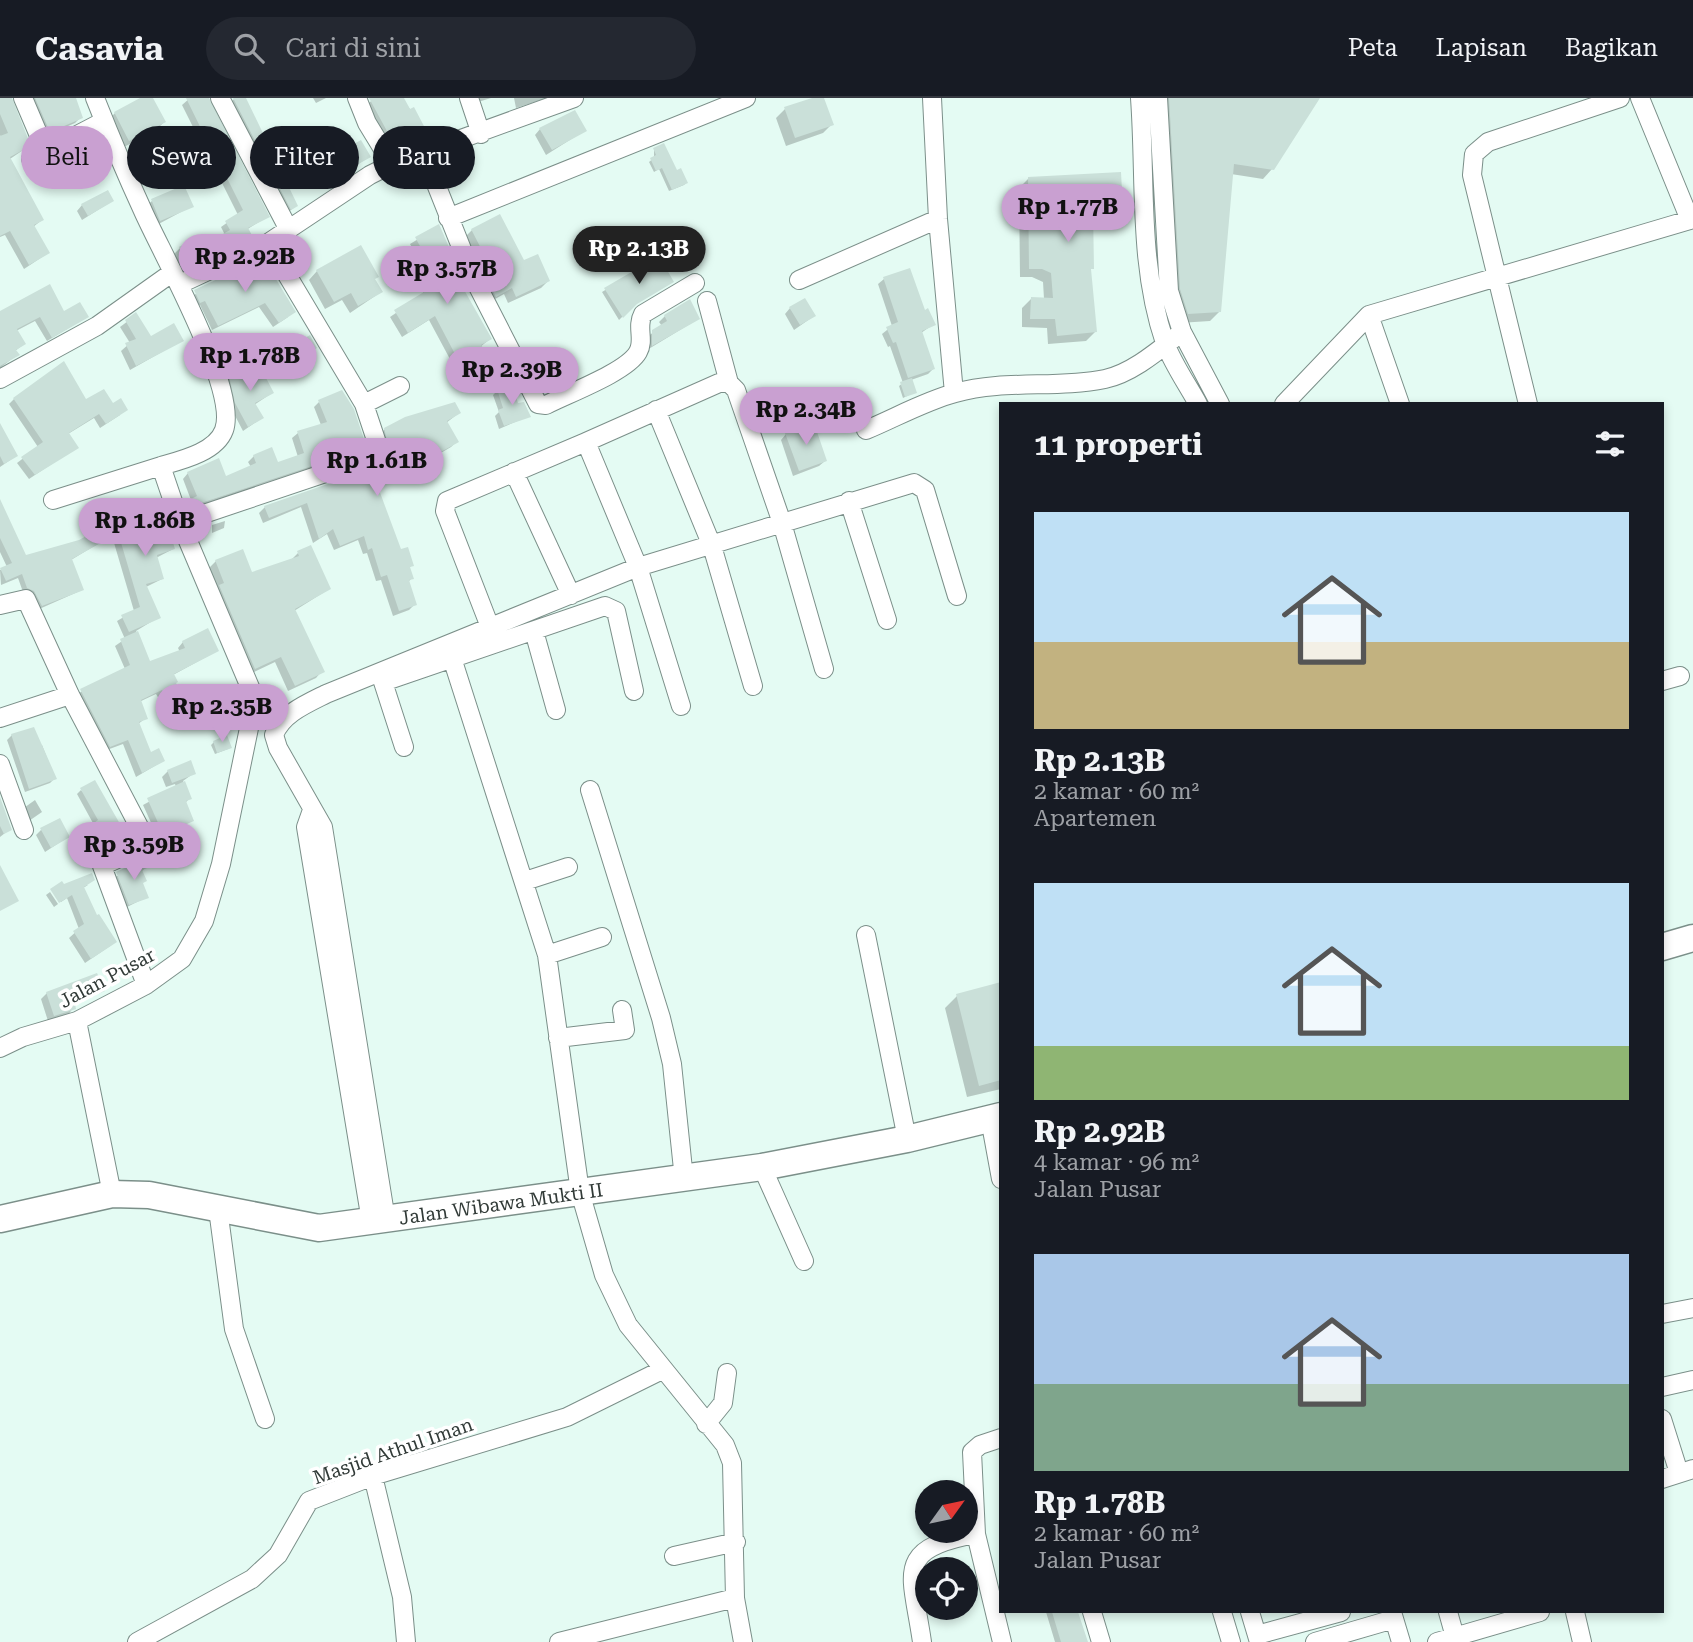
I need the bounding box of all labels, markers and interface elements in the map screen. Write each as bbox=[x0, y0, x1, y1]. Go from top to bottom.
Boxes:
search box bbox=[206, 17, 696, 80]
text: Casavia bbox=[35, 29, 164, 68]
icon: search bbox=[230, 29, 268, 67]
text: Cari di sini bbox=[286, 33, 421, 63]
text: Peta bbox=[1348, 34, 1398, 62]
text: Lapisan bbox=[1436, 34, 1527, 62]
text: Bagikan bbox=[1565, 34, 1658, 62]
chip: Beli bbox=[21, 126, 113, 189]
chip: Sewa bbox=[127, 126, 236, 189]
chip: Filter bbox=[250, 126, 359, 189]
chip: Baru bbox=[373, 126, 475, 189]
pin: Rp 1.77B bbox=[996, 184, 1140, 244]
text: Rp 1.77B bbox=[1018, 193, 1118, 220]
pin: Rp 2.13B bbox=[567, 226, 711, 286]
pin: Rp 2.92B bbox=[173, 234, 317, 294]
text: Rp 2.13B bbox=[589, 235, 689, 262]
text: Rp 2.92B bbox=[195, 243, 295, 270]
pin: Rp 3.57B bbox=[375, 246, 519, 306]
text: Rp 3.57B bbox=[397, 255, 497, 282]
pin: Rp 1.78B bbox=[178, 334, 322, 393]
text: Rp 1.78B bbox=[200, 342, 300, 369]
pin: Rp 2.39B bbox=[440, 348, 584, 407]
text: Rp 2.39B bbox=[462, 356, 562, 383]
pin: Rp 2.34B bbox=[734, 388, 878, 447]
text: Rp 2.34B bbox=[756, 396, 856, 423]
icon: filters bbox=[1591, 425, 1629, 463]
text: 11 properti bbox=[1034, 427, 1202, 462]
pin: Rp 1.61B bbox=[305, 438, 449, 498]
text: Rp 1.61B bbox=[327, 447, 427, 474]
pin: Rp 1.86B bbox=[73, 498, 217, 558]
text: Rp 1.86B bbox=[95, 507, 195, 534]
icon: home bbox=[1269, 557, 1395, 683]
pin: Rp 2.35B bbox=[150, 684, 294, 744]
text: Rp 2.35B bbox=[172, 693, 272, 720]
text: Rp 2.13B bbox=[1034, 743, 1166, 778]
text: 2 kamar · 60 m² bbox=[1034, 778, 1199, 805]
text: Apartemen bbox=[1034, 805, 1156, 832]
pin: Rp 3.59B bbox=[62, 822, 206, 882]
text: Rp 3.59B bbox=[84, 831, 184, 858]
icon: home bbox=[1269, 928, 1395, 1054]
street label: Jalan Pusar bbox=[55, 943, 159, 1013]
text: Rp 2.92B bbox=[1034, 1114, 1166, 1149]
text: 4 kamar · 96 m² bbox=[1034, 1149, 1199, 1176]
text: Jalan Pusar bbox=[1034, 1176, 1161, 1203]
street label: Jalan Wibawa Mukti II bbox=[398, 1178, 604, 1230]
icon: home bbox=[1269, 1299, 1395, 1425]
street label: Masjid Athul Iman bbox=[310, 1413, 476, 1489]
north arrow bbox=[915, 1480, 978, 1544]
map controls bbox=[915, 1480, 978, 1620]
text: Rp 1.78B bbox=[1034, 1485, 1166, 1520]
text: 2 kamar · 60 m² bbox=[1034, 1520, 1199, 1547]
text: Jalan Pusar bbox=[1034, 1547, 1161, 1574]
button: locate bbox=[915, 1557, 978, 1620]

